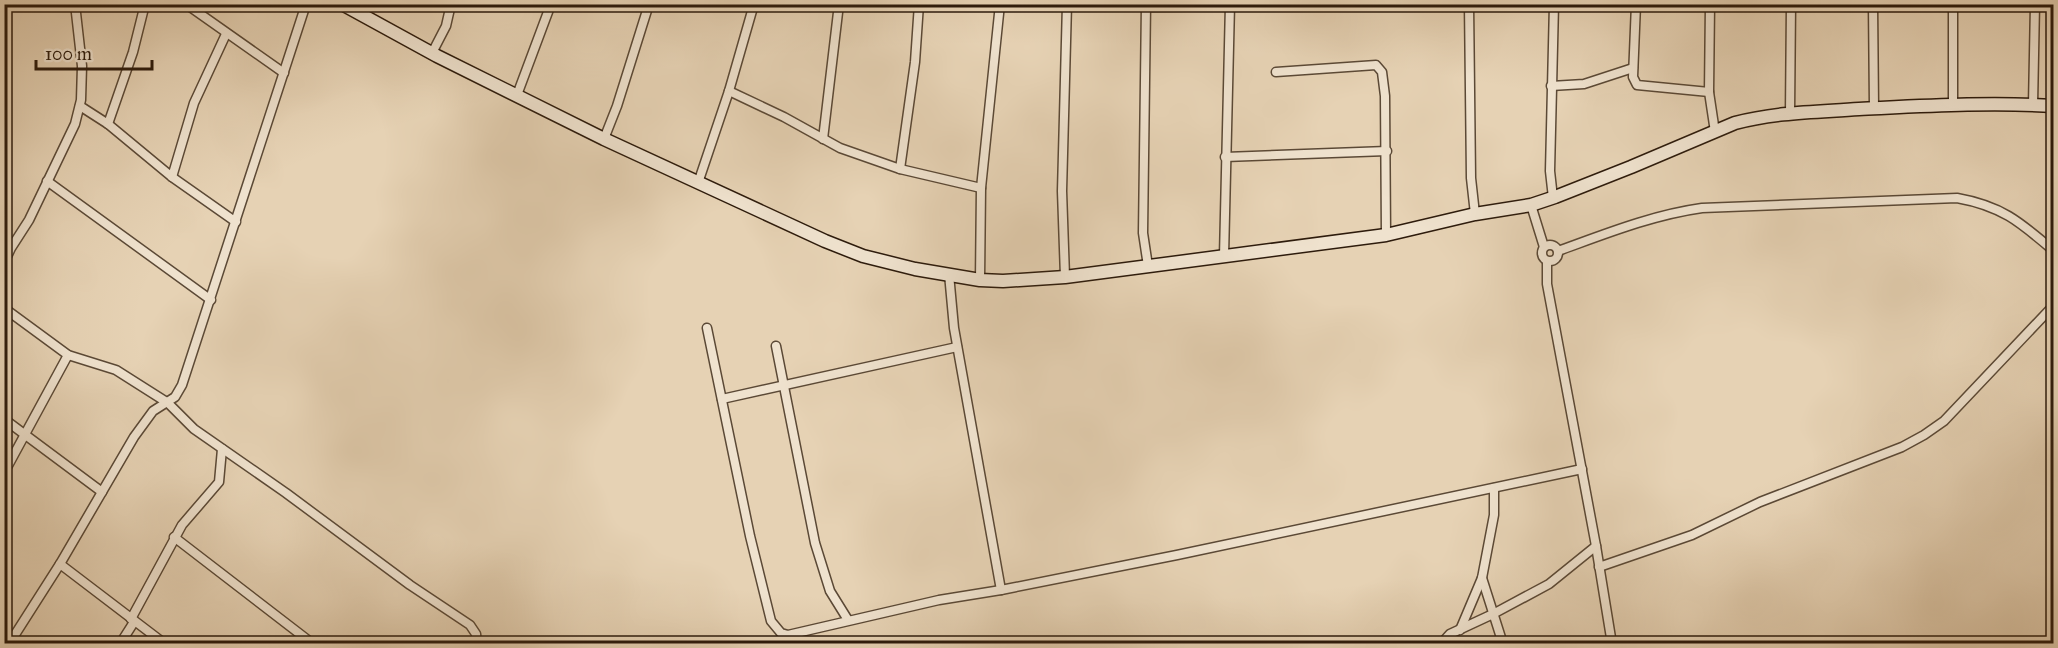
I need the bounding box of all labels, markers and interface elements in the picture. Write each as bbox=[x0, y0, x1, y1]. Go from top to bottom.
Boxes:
scale bar bbox=[36, 33, 152, 71]
text: 100 m bbox=[45, 43, 92, 65]

